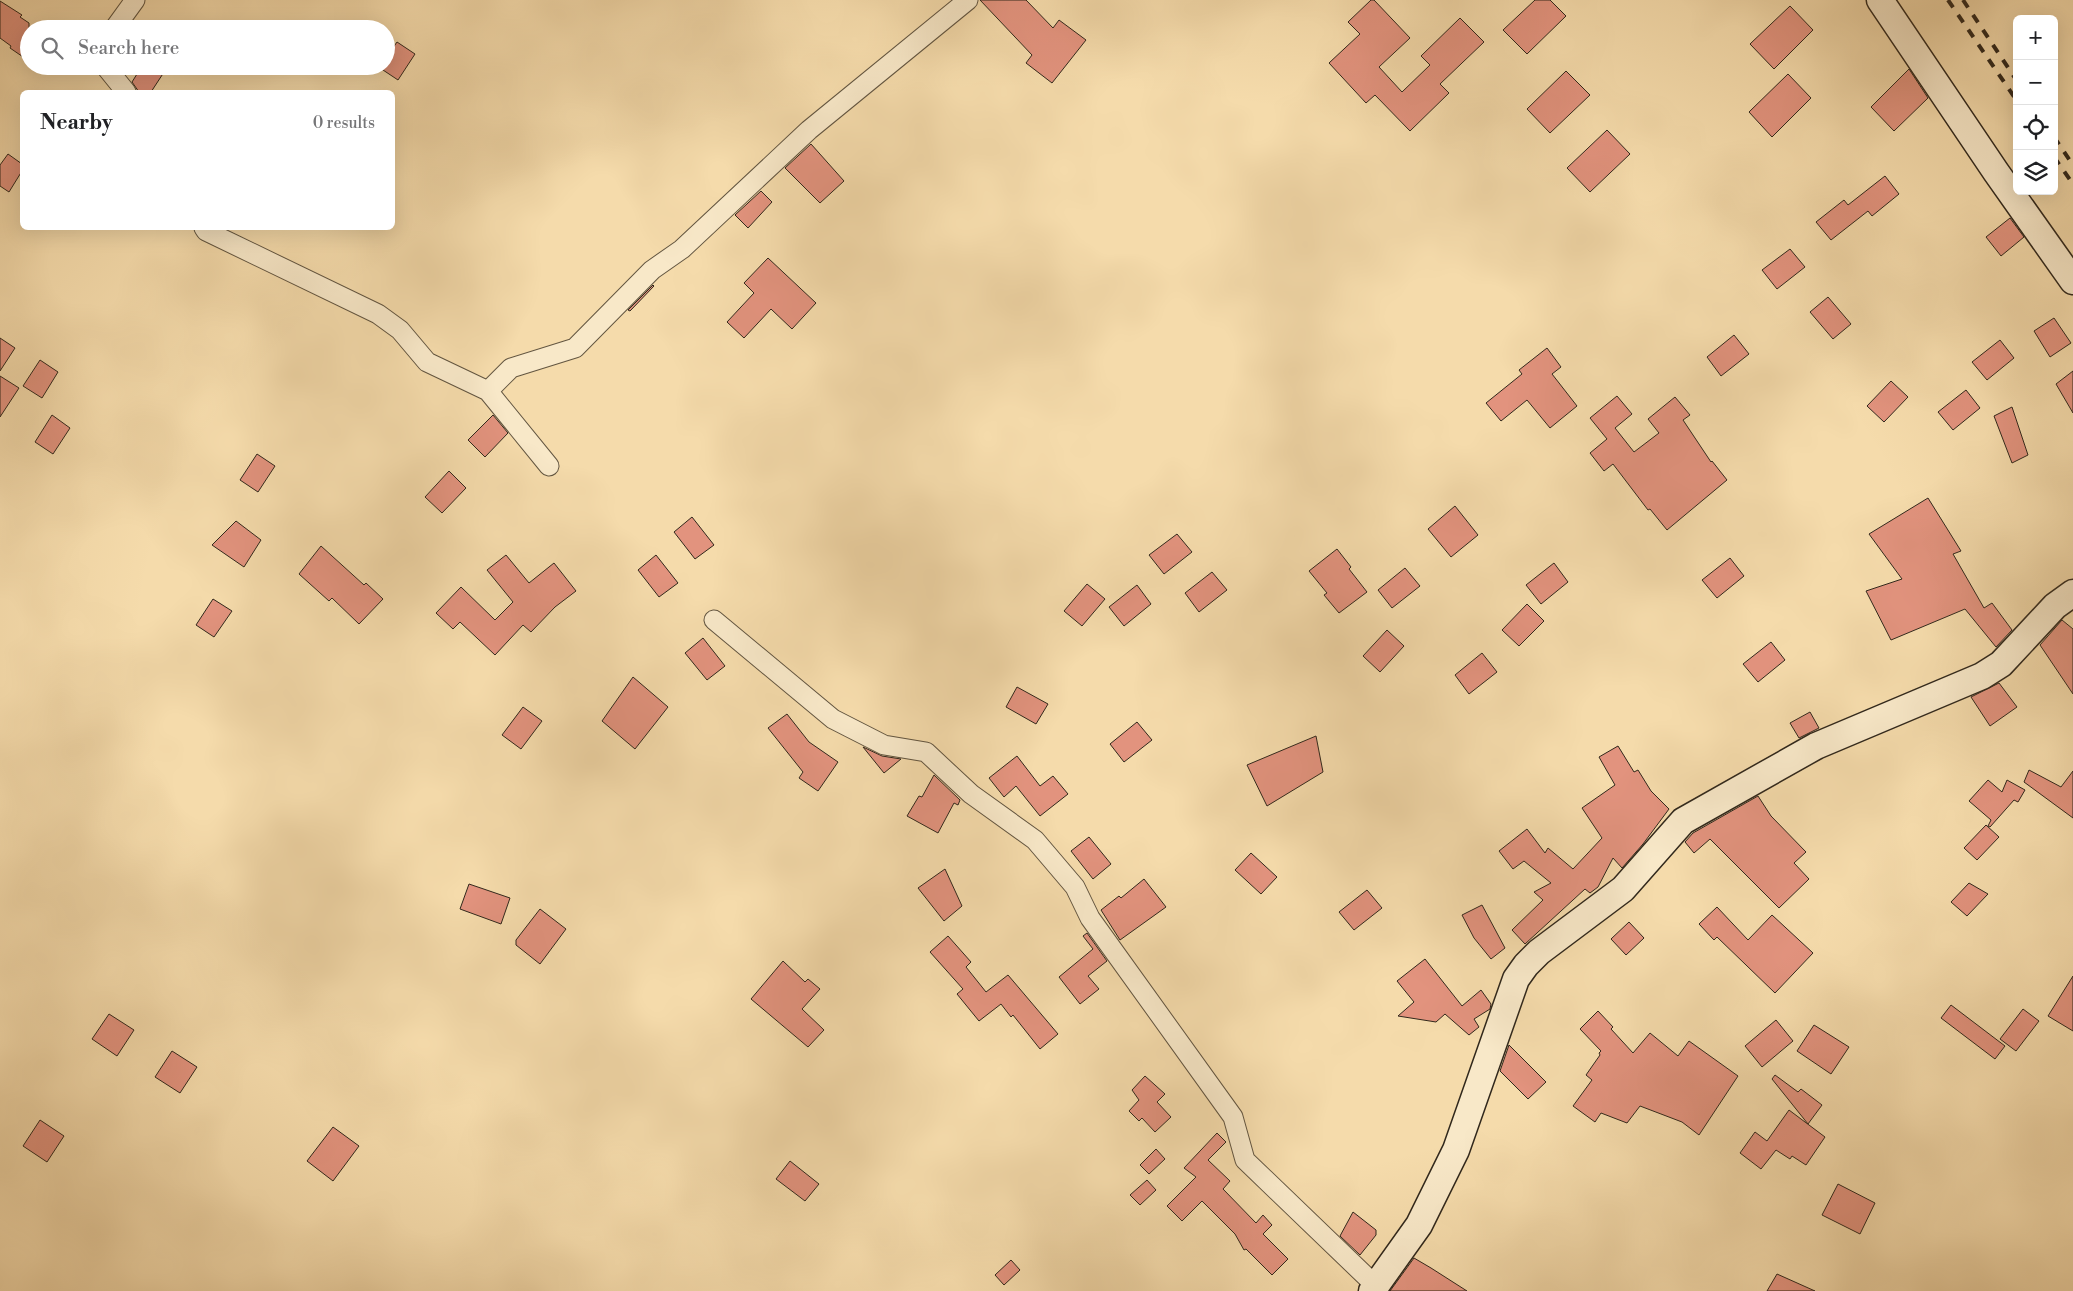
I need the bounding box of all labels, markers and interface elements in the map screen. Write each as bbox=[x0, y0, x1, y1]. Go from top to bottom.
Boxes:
map controls bbox=[2013, 15, 2058, 195]
button: + bbox=[2013, 15, 2058, 60]
search box bbox=[20, 20, 395, 75]
icon: search bbox=[38, 34, 66, 62]
text: Search here bbox=[78, 36, 179, 60]
button: − bbox=[2013, 60, 2058, 105]
button: locate bbox=[2013, 105, 2058, 150]
text: Nearby bbox=[40, 110, 113, 136]
text: 0 results bbox=[313, 113, 375, 133]
button: layers bbox=[2013, 150, 2058, 195]

